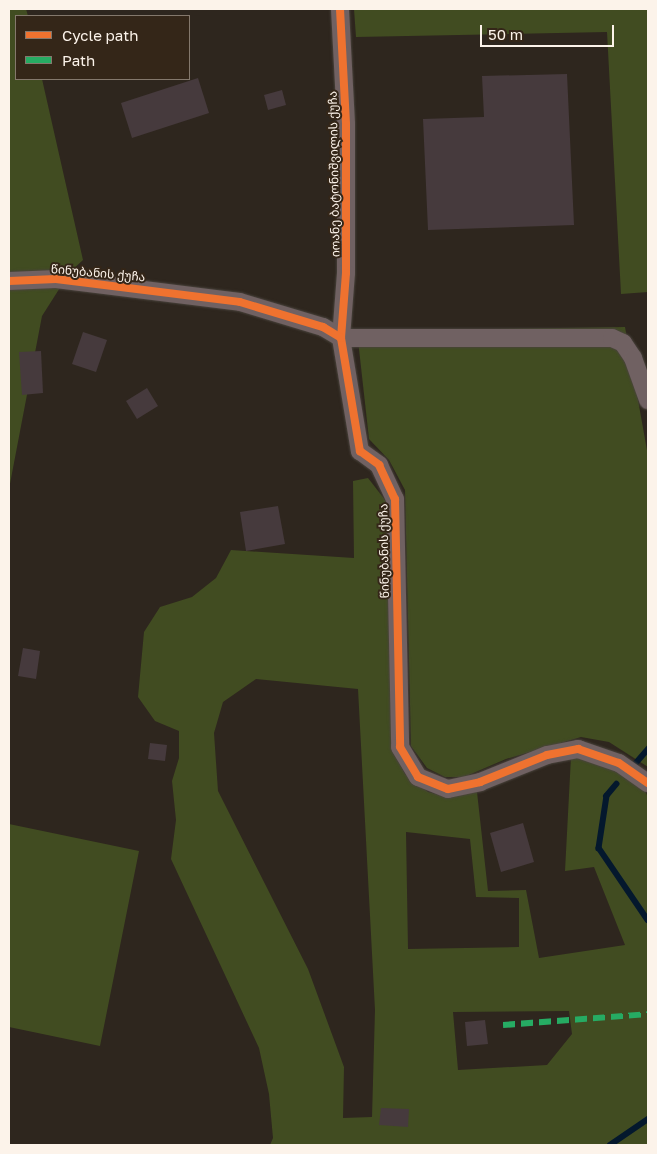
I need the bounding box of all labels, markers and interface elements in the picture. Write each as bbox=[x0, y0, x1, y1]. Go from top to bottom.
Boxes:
legend bbox=[15, 15, 190, 80]
scale bar bbox=[482, 15, 616, 47]
text: 50 m bbox=[488, 25, 523, 43]
text: Cycle path bbox=[62, 26, 138, 44]
text: Path bbox=[62, 51, 95, 69]
street label: იოანე ბატონიშვილის ქუჩა bbox=[325, 91, 343, 257]
street label: წინუბანის ქუჩა bbox=[50, 262, 146, 284]
street label: წინუბანის ქუჩა bbox=[376, 503, 392, 599]

